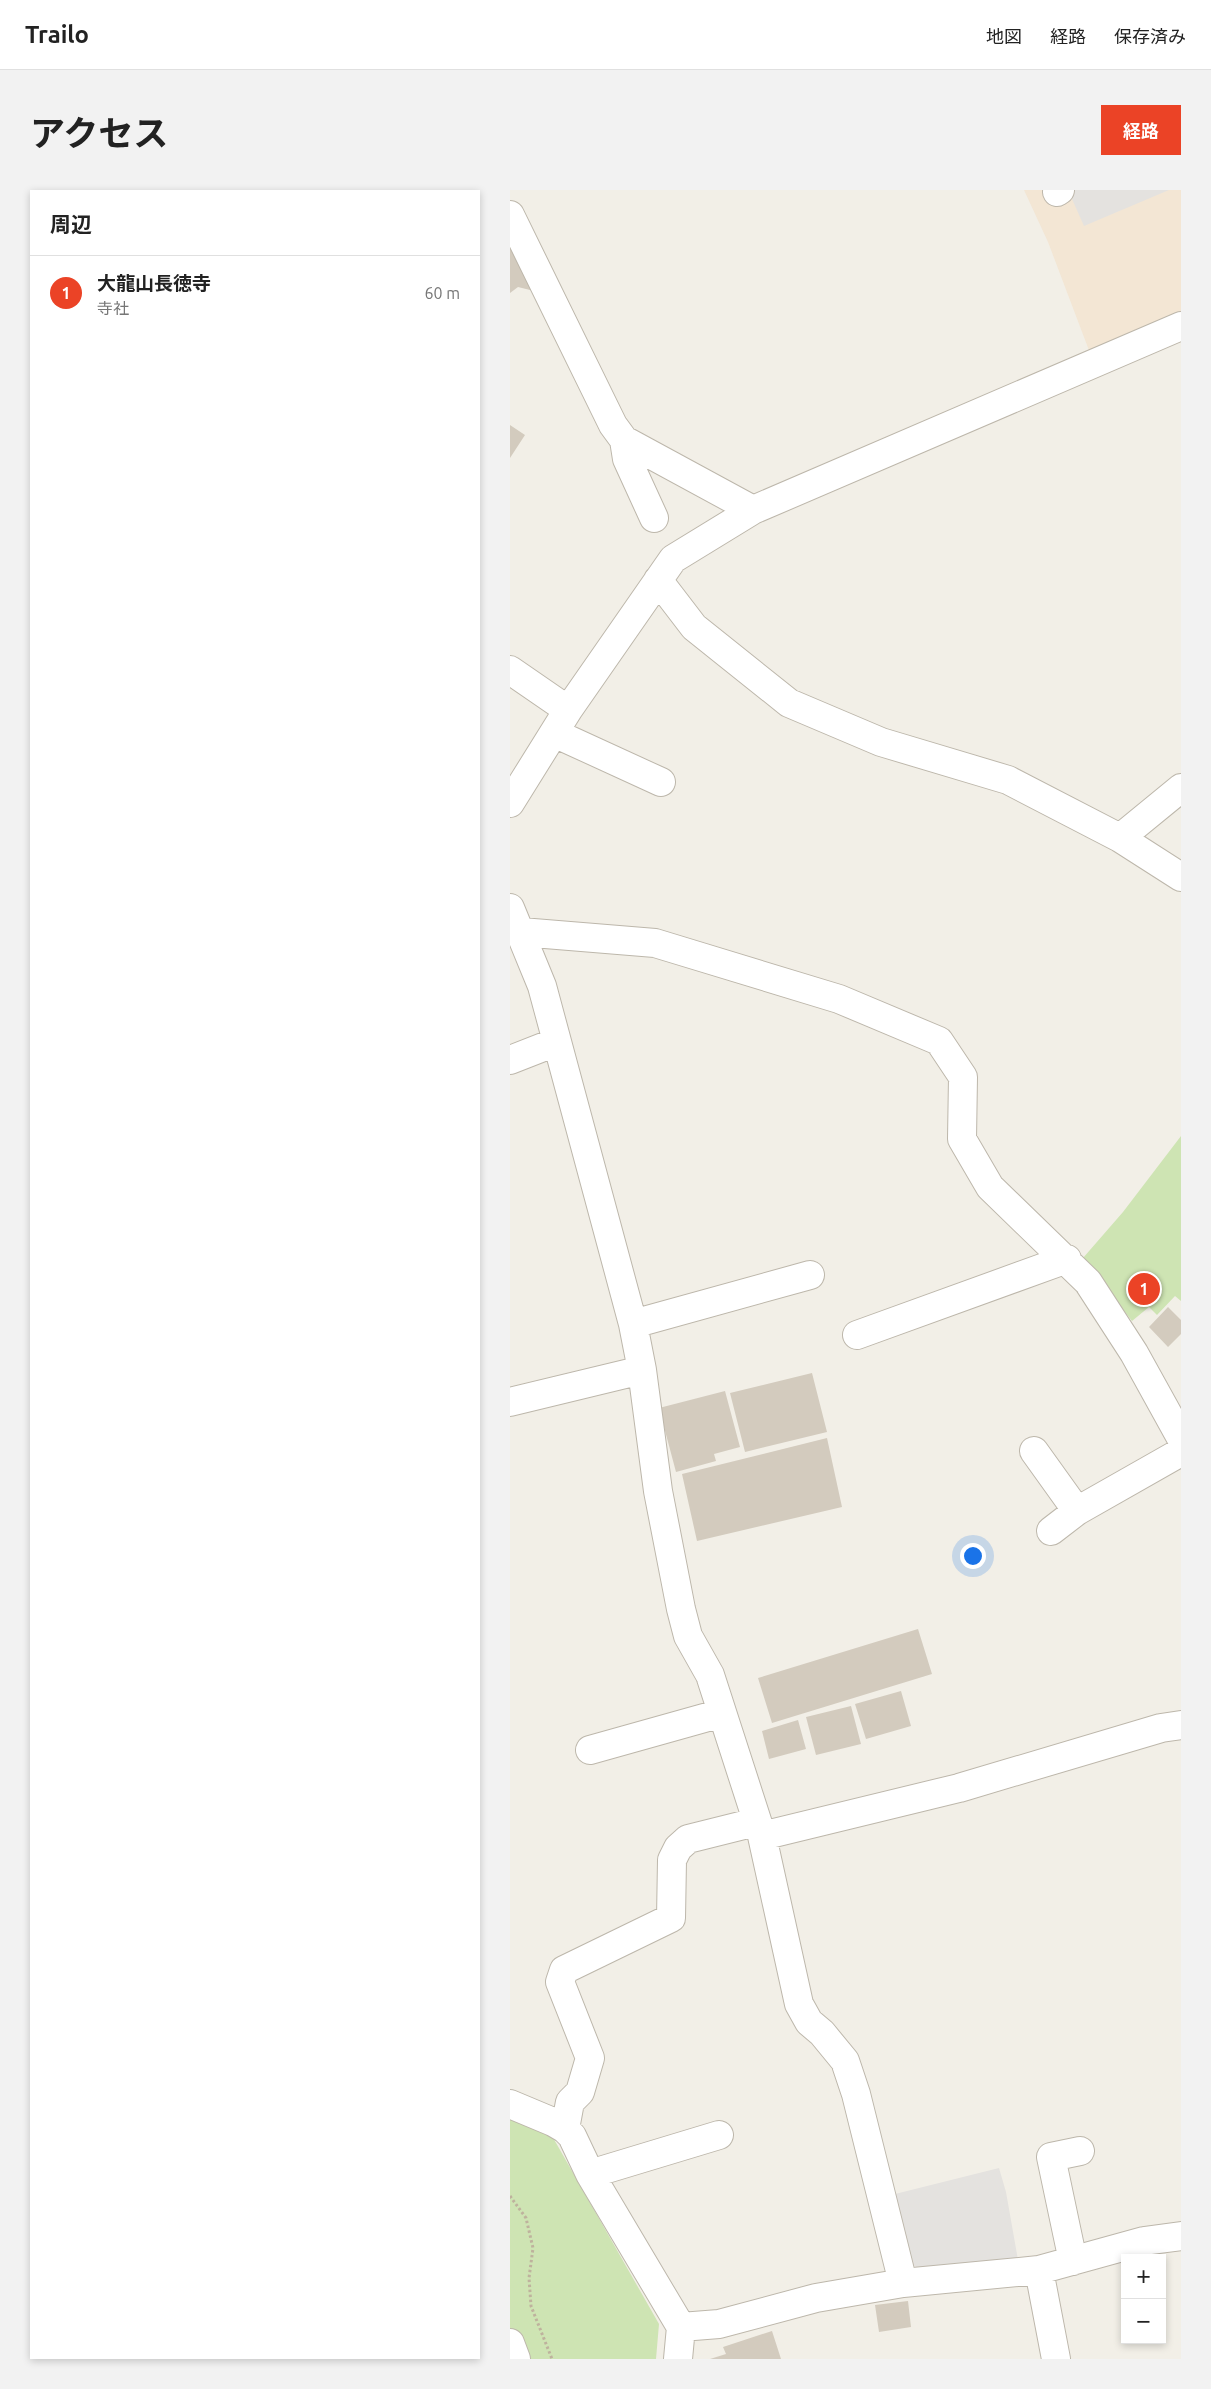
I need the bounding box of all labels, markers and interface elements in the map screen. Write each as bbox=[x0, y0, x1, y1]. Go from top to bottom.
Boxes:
text: Trailo bbox=[25, 21, 89, 48]
text: 地図 bbox=[986, 26, 1022, 46]
text: 経路 bbox=[1050, 26, 1086, 46]
text: 保存済み bbox=[1114, 26, 1186, 46]
button: 経路 bbox=[1101, 105, 1181, 155]
text: アクセス bbox=[30, 113, 168, 153]
text: 周辺 bbox=[50, 212, 92, 236]
text: 大龍山長徳寺 bbox=[97, 272, 211, 294]
text: 1 bbox=[61, 284, 71, 302]
text: 60 m bbox=[424, 284, 460, 302]
text: 寺社 bbox=[97, 299, 129, 317]
pin: 1 bbox=[1128, 1270, 1160, 1308]
your location bbox=[960, 1543, 986, 1569]
map controls bbox=[1121, 2254, 1166, 2344]
button: + bbox=[1121, 2254, 1166, 2299]
button: − bbox=[1121, 2299, 1166, 2344]

